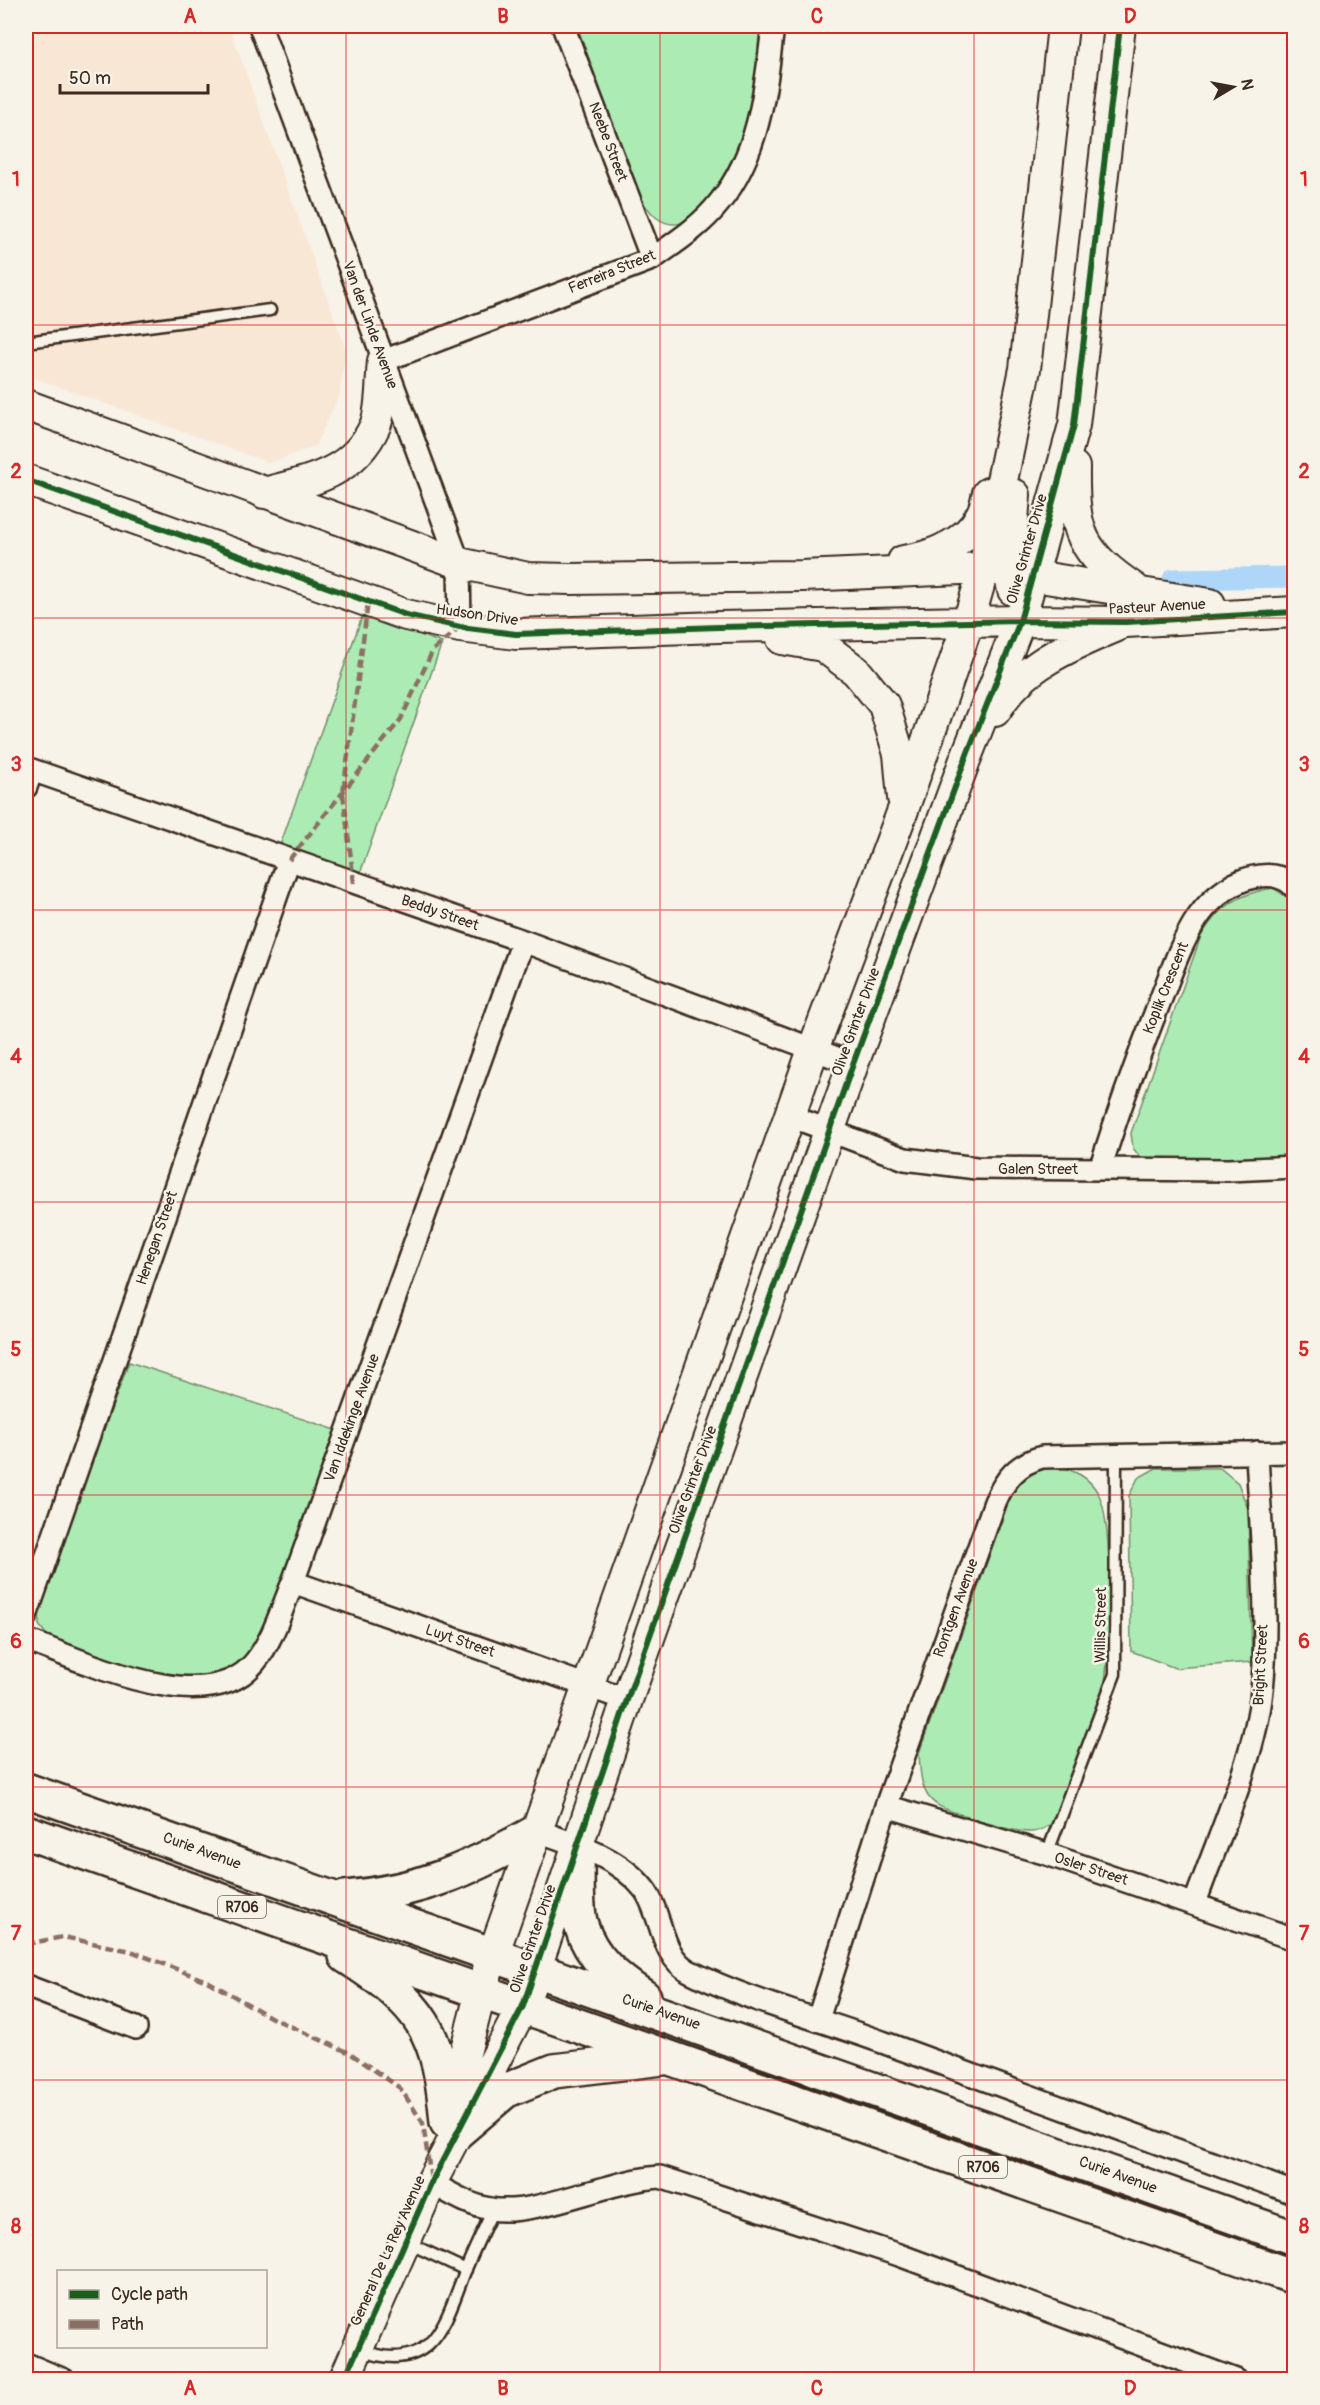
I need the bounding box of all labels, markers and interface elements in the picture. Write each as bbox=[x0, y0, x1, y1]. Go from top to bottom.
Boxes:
text: A bbox=[184, 4, 197, 29]
text: B bbox=[497, 4, 509, 29]
text: C bbox=[811, 4, 823, 29]
text: D bbox=[1124, 4, 1137, 29]
scale bar bbox=[60, 57, 208, 95]
north arrow bbox=[1203, 57, 1263, 117]
text: 50 m bbox=[69, 67, 111, 90]
text: N bbox=[1236, 78, 1258, 92]
street label: Neebe Street bbox=[584, 100, 632, 185]
text: 1 bbox=[12, 167, 20, 192]
text: 1 bbox=[1300, 167, 1308, 192]
street label: Ferreira Street bbox=[565, 245, 659, 298]
street label: Van der Linde Avenue bbox=[338, 259, 402, 392]
text: 2 bbox=[10, 459, 22, 484]
text: 2 bbox=[1298, 459, 1310, 484]
street label: Olive Grinter Drive bbox=[1002, 491, 1052, 606]
street label: Pasteur Avenue bbox=[1108, 595, 1207, 619]
street label: Hudson Drive bbox=[435, 600, 520, 630]
text: 3 bbox=[10, 752, 22, 777]
text: 3 bbox=[1298, 752, 1310, 777]
street label: Beddy Street bbox=[399, 891, 482, 935]
street label: Koplik Crescent bbox=[1139, 938, 1193, 1037]
street label: Olive Grinter Drive bbox=[828, 965, 885, 1079]
text: 4 bbox=[10, 1044, 22, 1069]
text: 4 bbox=[1298, 1044, 1310, 1069]
street label: Galen Street bbox=[998, 1160, 1079, 1179]
street label: Henegan Street bbox=[132, 1188, 182, 1288]
text: 5 bbox=[11, 1337, 22, 1362]
text: 5 bbox=[1299, 1337, 1310, 1362]
street label: Van Iddekinge Avenue bbox=[320, 1351, 384, 1485]
street label: Olive Grinter Drive bbox=[665, 1423, 722, 1537]
street label: Rontgen Avenue bbox=[929, 1556, 983, 1660]
street label: Willis Street bbox=[1091, 1586, 1111, 1663]
street label: Luyt Street bbox=[423, 1620, 498, 1662]
street label: Bright Street bbox=[1249, 1623, 1273, 1706]
text: 6 bbox=[10, 1629, 22, 1654]
text: 6 bbox=[1298, 1629, 1310, 1654]
street label: Curie Avenue bbox=[160, 1828, 244, 1874]
street label: Osler Street bbox=[1052, 1848, 1131, 1890]
street label: Olive Grinter Drive bbox=[505, 1882, 561, 1996]
road number: R706 bbox=[218, 1896, 266, 1918]
text: 7 bbox=[11, 1921, 22, 1946]
text: 7 bbox=[1299, 1921, 1310, 1946]
street label: Curie Avenue bbox=[619, 1990, 703, 2034]
street label: Curie Avenue bbox=[1076, 2152, 1160, 2198]
road number: R706 bbox=[959, 2156, 1007, 2178]
street label: General De La Rey Avenue bbox=[346, 2172, 430, 2329]
text: 8 bbox=[11, 2214, 21, 2239]
text: 8 bbox=[1299, 2214, 1309, 2239]
legend bbox=[57, 2270, 267, 2348]
text: Cycle path bbox=[111, 2283, 188, 2306]
text: Path bbox=[111, 2313, 144, 2336]
text: A bbox=[184, 2376, 197, 2401]
text: B bbox=[497, 2376, 509, 2401]
text: C bbox=[811, 2376, 823, 2401]
text: D bbox=[1124, 2376, 1137, 2401]

